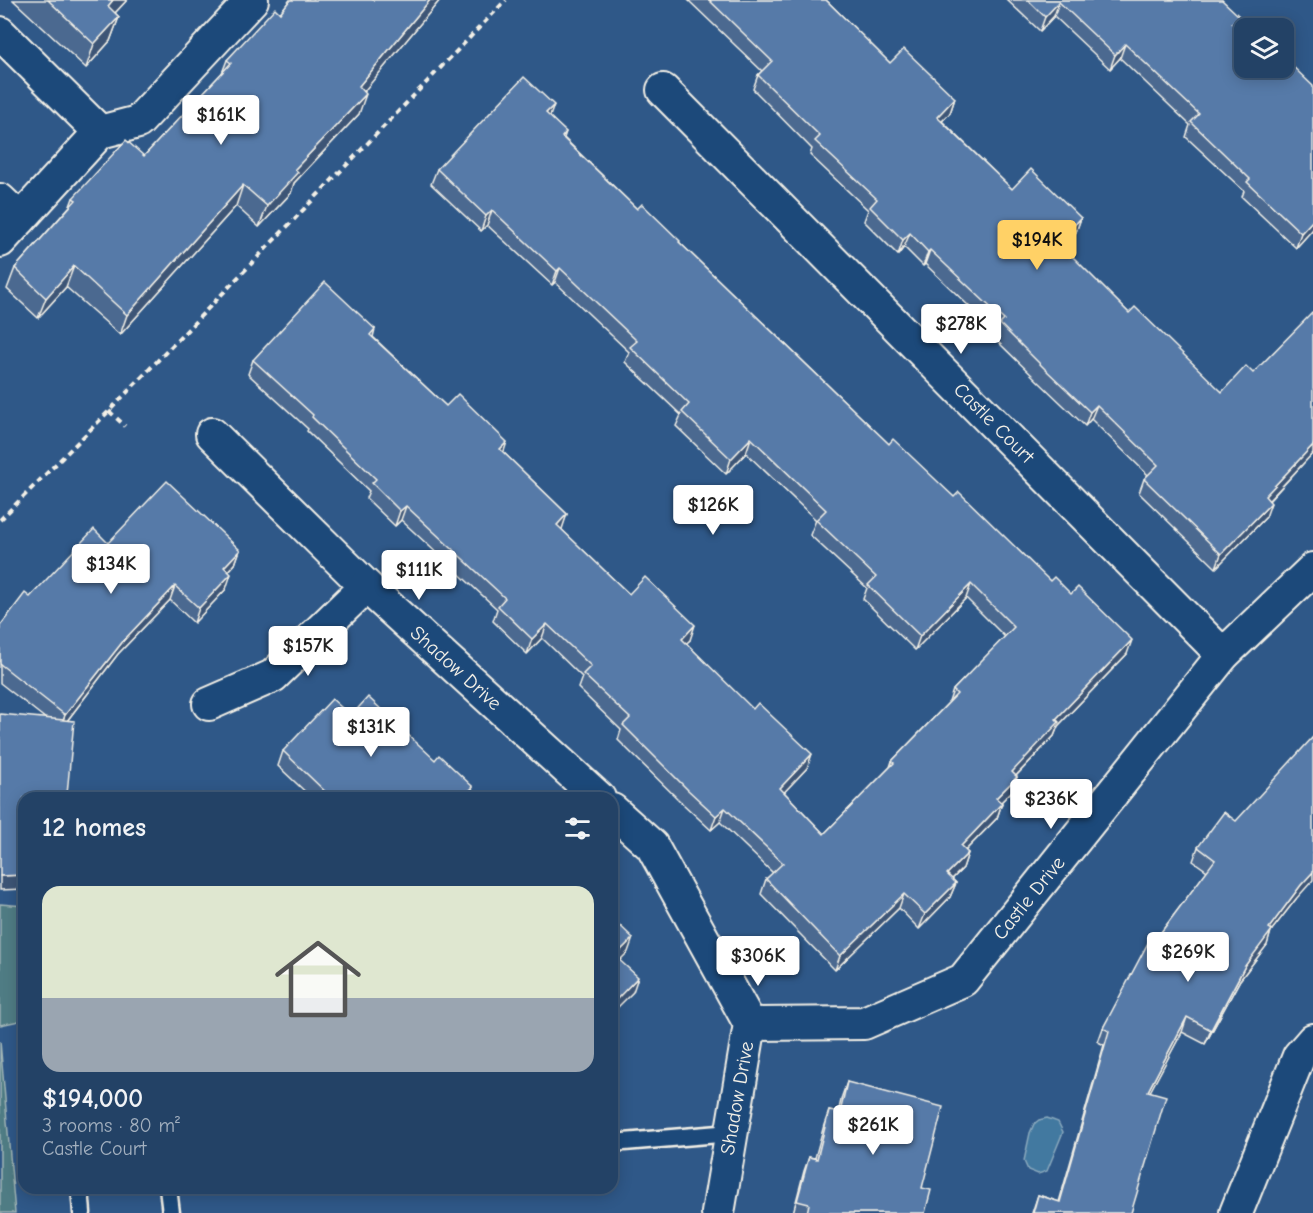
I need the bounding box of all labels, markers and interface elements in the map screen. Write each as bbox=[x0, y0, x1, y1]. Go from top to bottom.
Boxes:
map controls bbox=[1234, 18, 1294, 78]
button: layers bbox=[1234, 18, 1294, 78]
pin: $161K bbox=[179, 95, 263, 146]
text: $161K bbox=[196, 103, 246, 126]
pin: $194K bbox=[995, 220, 1079, 271]
text: $194K bbox=[1012, 228, 1063, 251]
pin: $278K bbox=[919, 304, 1003, 355]
text: $278K bbox=[935, 312, 987, 335]
street label: Castle Court bbox=[949, 378, 1040, 469]
pin: $126K bbox=[671, 485, 755, 536]
text: $126K bbox=[687, 493, 739, 516]
pin: $134K bbox=[69, 544, 153, 595]
pin: $111K bbox=[377, 550, 461, 601]
text: $134K bbox=[86, 552, 136, 575]
text: $111K bbox=[396, 558, 442, 581]
street label: Shadow Drive bbox=[406, 621, 506, 715]
pin: $157K bbox=[266, 626, 350, 677]
text: $157K bbox=[283, 634, 333, 657]
pin: $131K bbox=[329, 707, 413, 758]
text: $131K bbox=[347, 715, 395, 738]
pin: $236K bbox=[1009, 779, 1093, 830]
text: $236K bbox=[1024, 787, 1078, 810]
icon: filters bbox=[561, 812, 594, 845]
text: 12 homes bbox=[42, 813, 146, 843]
street label: Castle Drive bbox=[988, 852, 1070, 944]
icon: home bbox=[264, 925, 372, 1033]
pin: $269K bbox=[1146, 932, 1230, 983]
pin: $306K bbox=[716, 936, 800, 987]
text: $269K bbox=[1161, 940, 1215, 963]
text: $306K bbox=[730, 944, 786, 967]
street label: Shadow Drive bbox=[716, 1039, 758, 1157]
text: $194,000 bbox=[42, 1084, 143, 1114]
pin: $261K bbox=[831, 1105, 915, 1156]
text: $261K bbox=[847, 1113, 899, 1136]
text: 3 rooms · 80 m² bbox=[42, 1114, 180, 1137]
text: Castle Court bbox=[42, 1137, 146, 1160]

